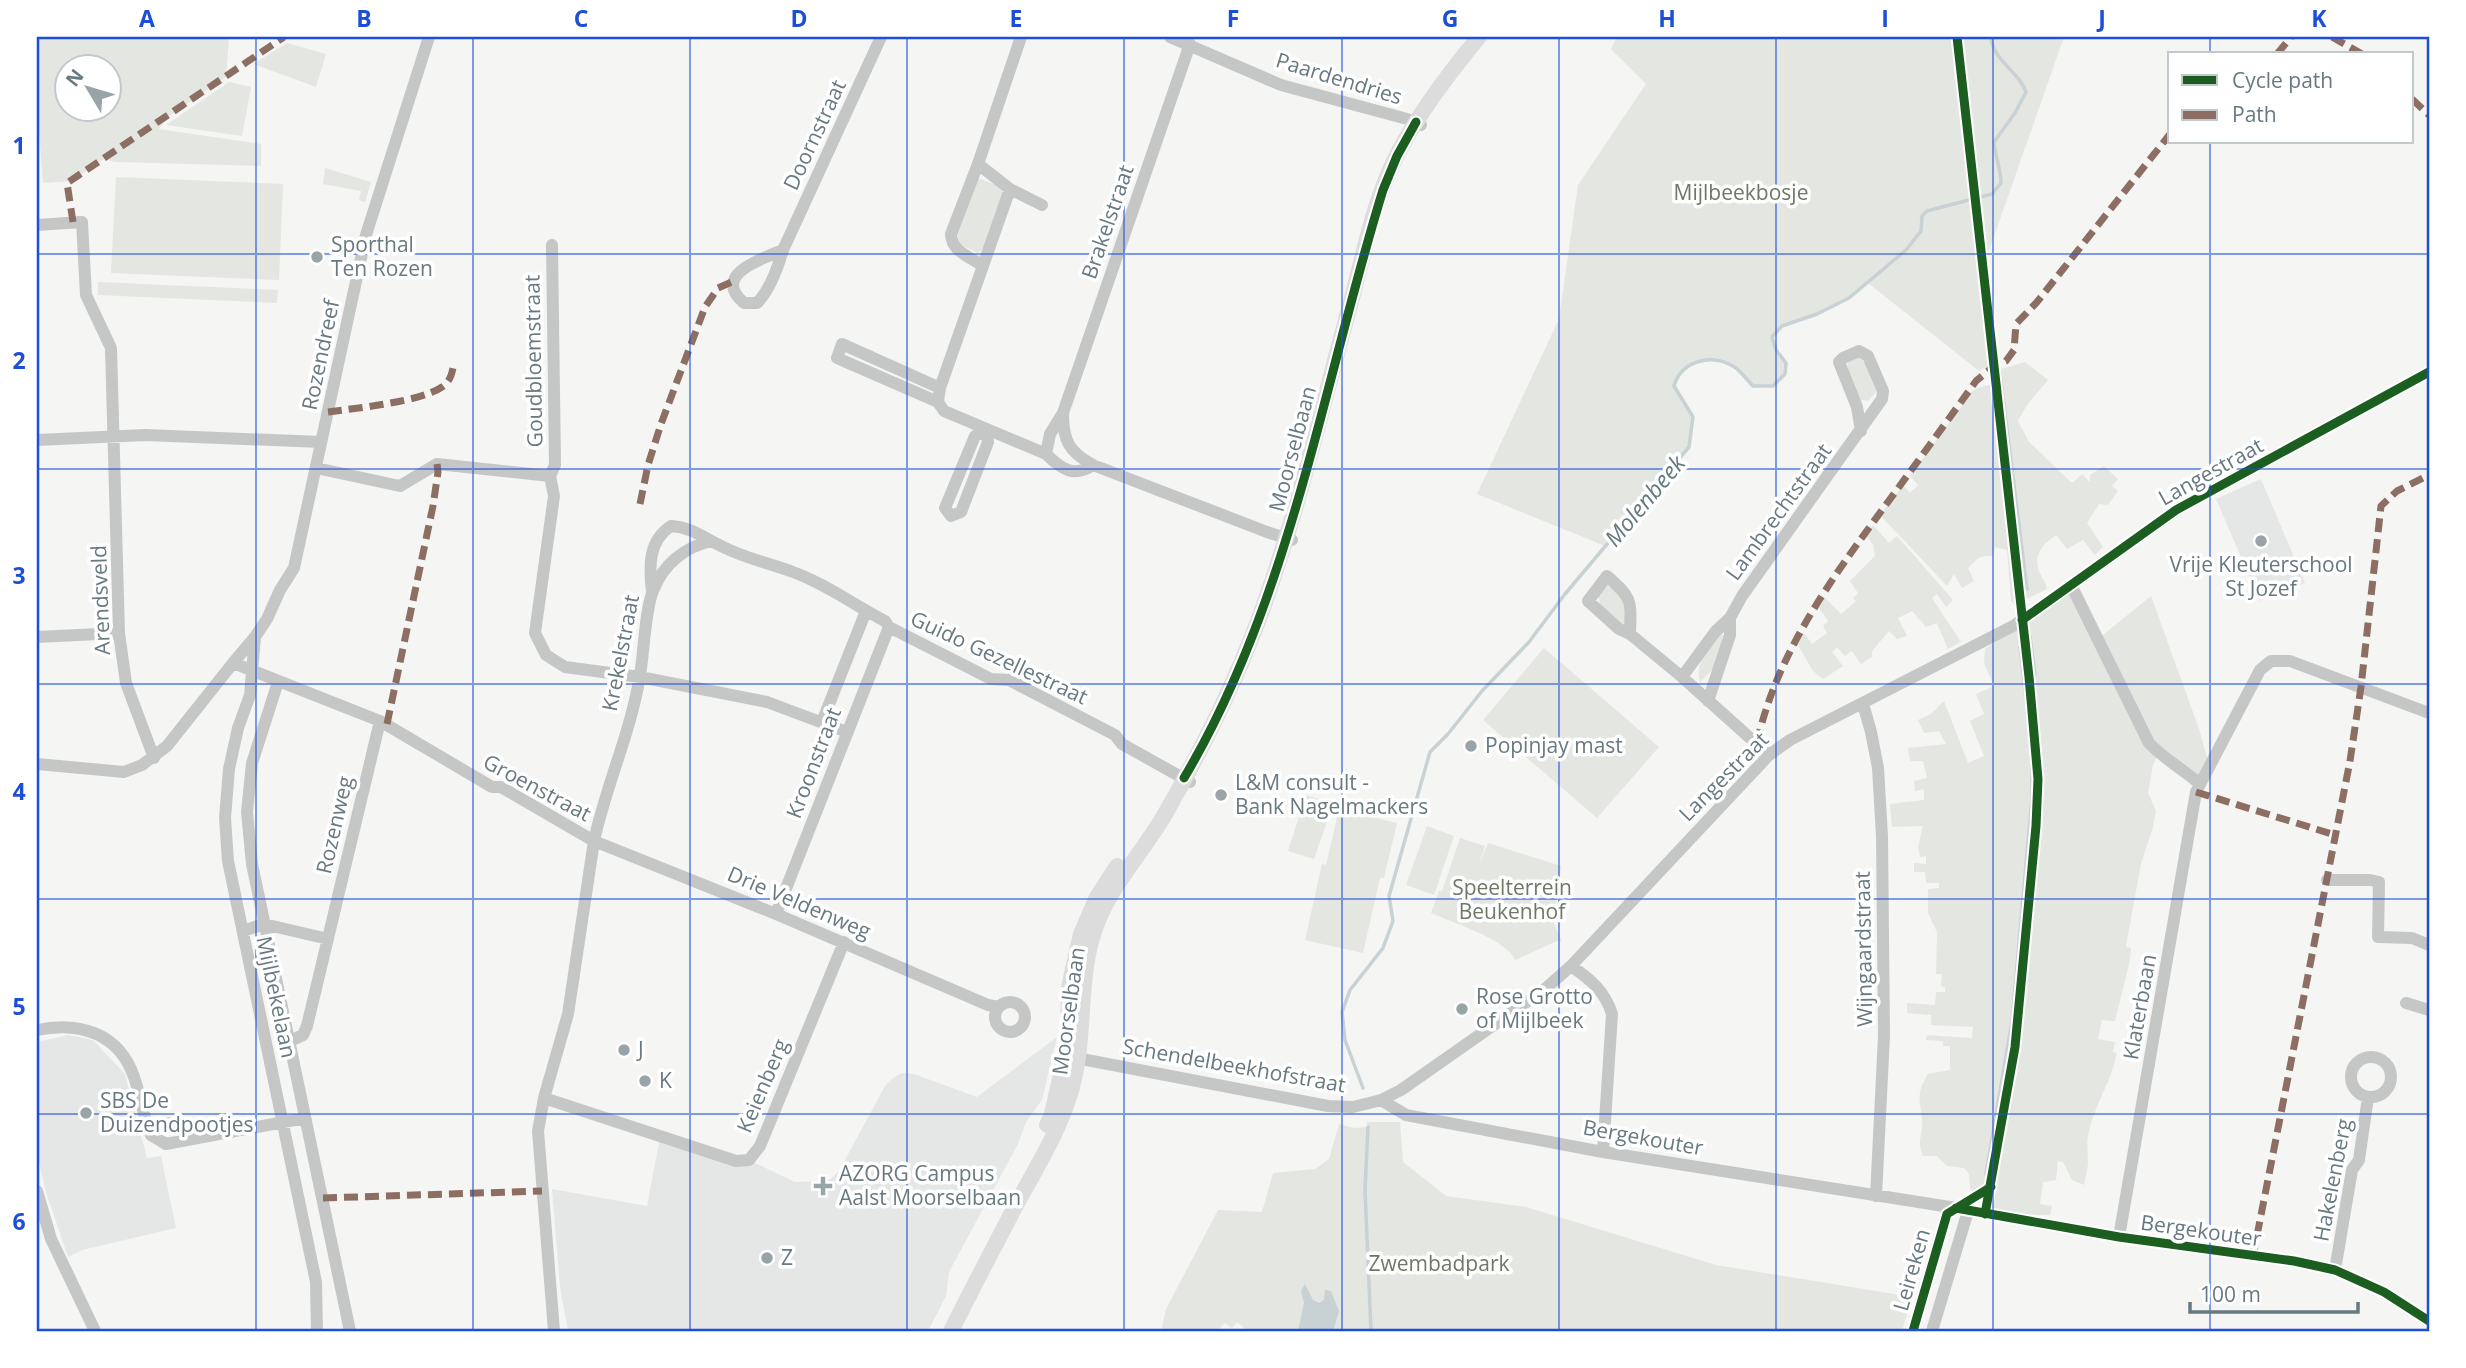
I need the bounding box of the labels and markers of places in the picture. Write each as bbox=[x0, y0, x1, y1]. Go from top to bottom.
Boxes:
place label: Sporthal Ten Rozen bbox=[331, 230, 433, 282]
marker: Sporthal Ten Rozen bbox=[309, 249, 325, 265]
marker: Vrije Kleuterschool St Jozef bbox=[2253, 533, 2269, 549]
place label: Vrije Kleuterschool St Jozef bbox=[2169, 550, 2353, 602]
place label: Popinjay mast bbox=[1485, 731, 1623, 759]
marker: Popinjay mast bbox=[1463, 738, 1479, 754]
place label: L&M consult - Bank Nagelmackers bbox=[1235, 768, 1428, 820]
marker: L&M consult - Bank Nagelmackers bbox=[1213, 787, 1229, 803]
place label: Rose Grotto of Mijlbeek bbox=[1476, 982, 1593, 1034]
marker: Rose Grotto of Mijlbeek bbox=[1454, 1001, 1470, 1017]
place label: J bbox=[636, 1035, 644, 1063]
marker: J bbox=[616, 1042, 632, 1058]
place label: K bbox=[659, 1066, 672, 1094]
marker: K bbox=[637, 1073, 653, 1089]
place label: SBS De Duizendpootjes bbox=[100, 1086, 253, 1138]
marker: SBS De Duizendpootjes bbox=[78, 1105, 94, 1121]
place label: AZORG Campus Aalst Moorselbaan bbox=[839, 1159, 1021, 1211]
marker: AZORG Campus Aalst Moorselbaan bbox=[813, 1176, 833, 1196]
place label: Z bbox=[781, 1243, 793, 1271]
marker: Z bbox=[759, 1250, 775, 1266]

